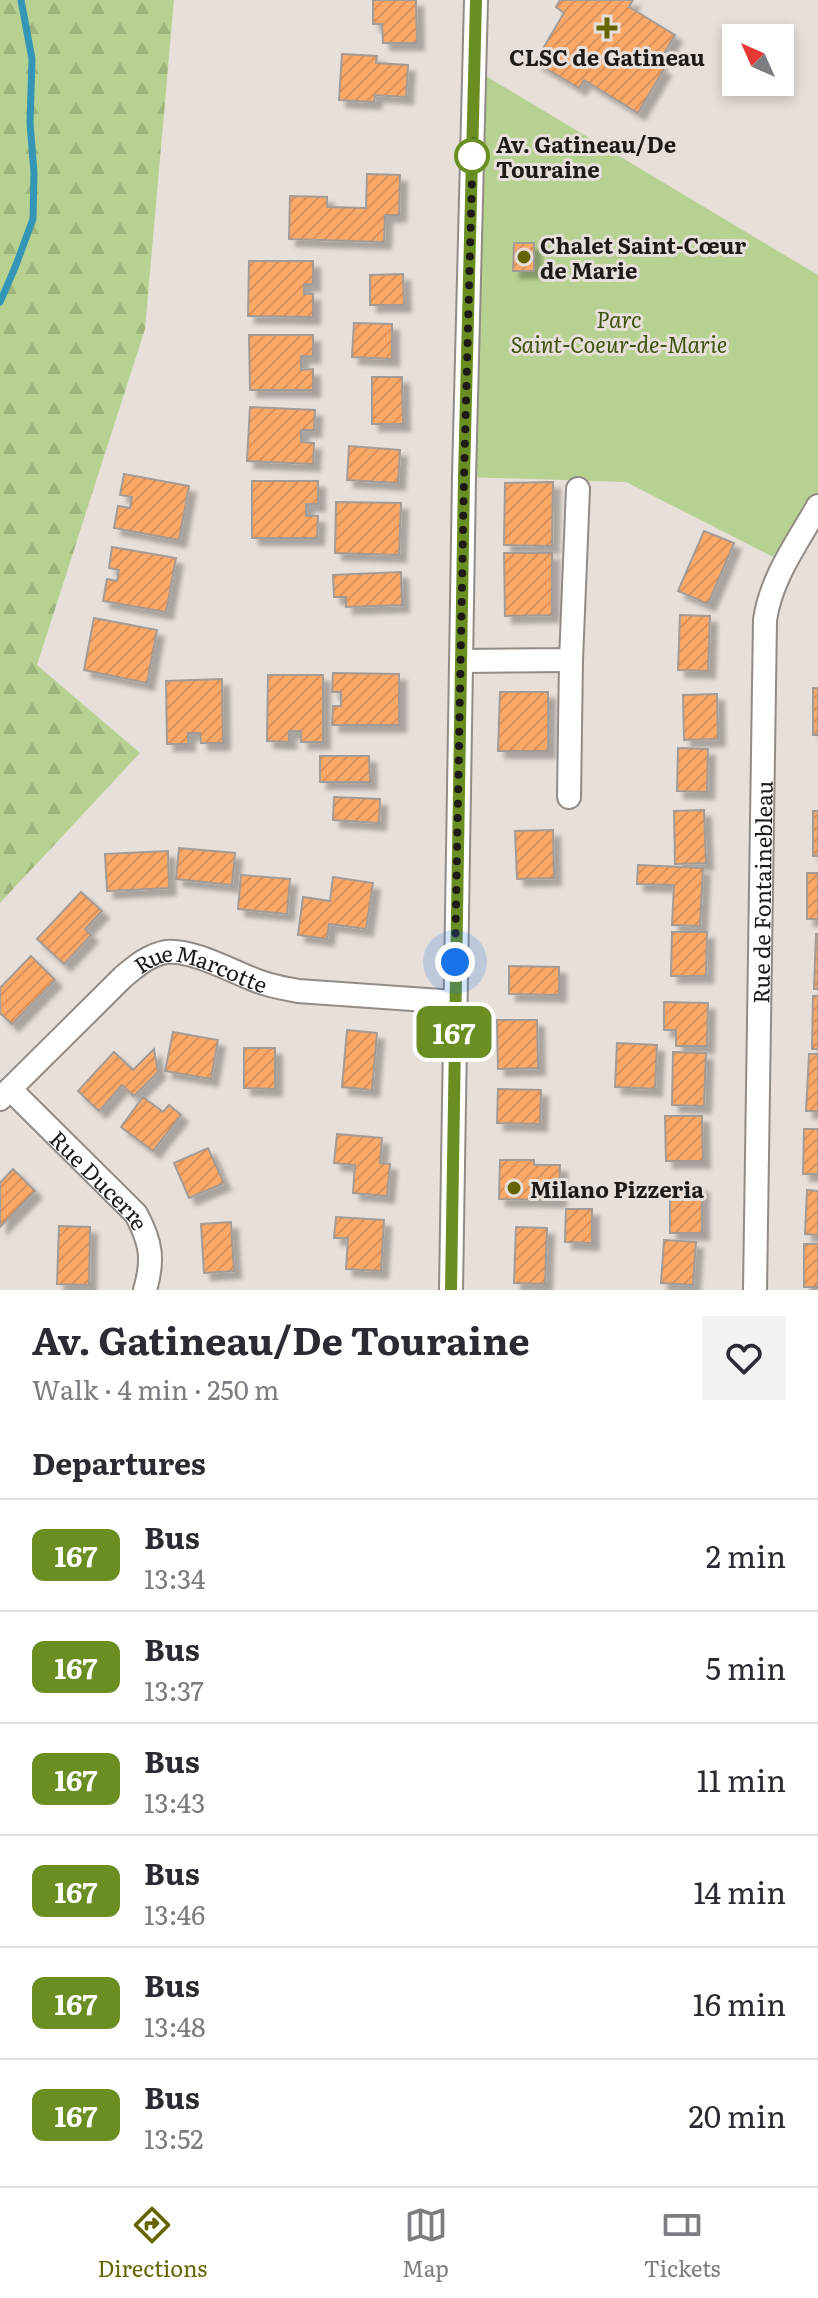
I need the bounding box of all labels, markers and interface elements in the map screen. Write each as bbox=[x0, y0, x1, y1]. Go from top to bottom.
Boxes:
marker: CLSC de Gatineau bbox=[596, 17, 618, 39]
north arrow bbox=[722, 24, 794, 96]
map controls bbox=[722, 24, 794, 96]
place label: CLSC de Gatineau bbox=[509, 40, 705, 73]
place label: Av. Gatineau/De Touraine bbox=[496, 127, 676, 185]
marker: Av. Gatineau/De Touraine bbox=[455, 139, 489, 173]
place label: Chalet Saint-Cœur de Marie bbox=[540, 228, 746, 286]
marker: Chalet Saint-Cœur de Marie bbox=[515, 248, 533, 266]
park label: Parc Saint-Coeur-de-Marie bbox=[511, 302, 727, 360]
street label: Rue de Fontainebleau bbox=[743, 780, 779, 1004]
street label: Rue Marcotte bbox=[126, 935, 272, 1000]
your location bbox=[435, 942, 475, 982]
line badge: 167 bbox=[408, 1006, 500, 1058]
text: 167 bbox=[432, 1011, 476, 1053]
street label: Rue Ducerre bbox=[43, 1122, 158, 1235]
place label: Milano Pizzeria bbox=[530, 1172, 704, 1205]
marker: Milano Pizzeria bbox=[505, 1179, 523, 1197]
text: Av. Gatineau/De Touraine bbox=[32, 1310, 530, 1367]
button: heart bbox=[702, 1316, 786, 1400]
text: Walk · 4 min · 250 m bbox=[32, 1369, 279, 1408]
text: Departures bbox=[32, 1440, 206, 1484]
text: Bus bbox=[144, 1514, 200, 1558]
text: 2 min bbox=[706, 1533, 786, 1577]
text: 167 bbox=[54, 1534, 98, 1576]
text: 13:34 bbox=[144, 1558, 205, 1597]
text: Bus bbox=[144, 1626, 200, 1670]
text: 5 min bbox=[706, 1645, 786, 1689]
text: 167 bbox=[54, 1646, 98, 1688]
text: 13:37 bbox=[144, 1670, 204, 1709]
text: Bus bbox=[144, 1738, 200, 1782]
text: 11 min bbox=[697, 1757, 786, 1801]
text: 167 bbox=[54, 1758, 98, 1800]
text: 13:43 bbox=[144, 1782, 205, 1821]
text: Bus bbox=[144, 1850, 200, 1894]
text: 14 min bbox=[694, 1869, 786, 1913]
text: 167 bbox=[54, 1870, 98, 1912]
text: 13:46 bbox=[144, 1894, 205, 1933]
text: Bus bbox=[144, 1962, 200, 2006]
text: 16 min bbox=[693, 1981, 786, 2025]
text: 167 bbox=[54, 1982, 98, 2024]
text: 13:48 bbox=[144, 2006, 205, 2045]
text: Bus bbox=[144, 2074, 200, 2118]
text: 20 min bbox=[689, 2093, 786, 2137]
text: 167 bbox=[54, 2094, 98, 2136]
text: 13:52 bbox=[144, 2118, 203, 2157]
tab: Directions bbox=[97, 2203, 207, 2284]
tab: Map bbox=[402, 2203, 449, 2284]
tab: Tickets bbox=[644, 2203, 721, 2284]

